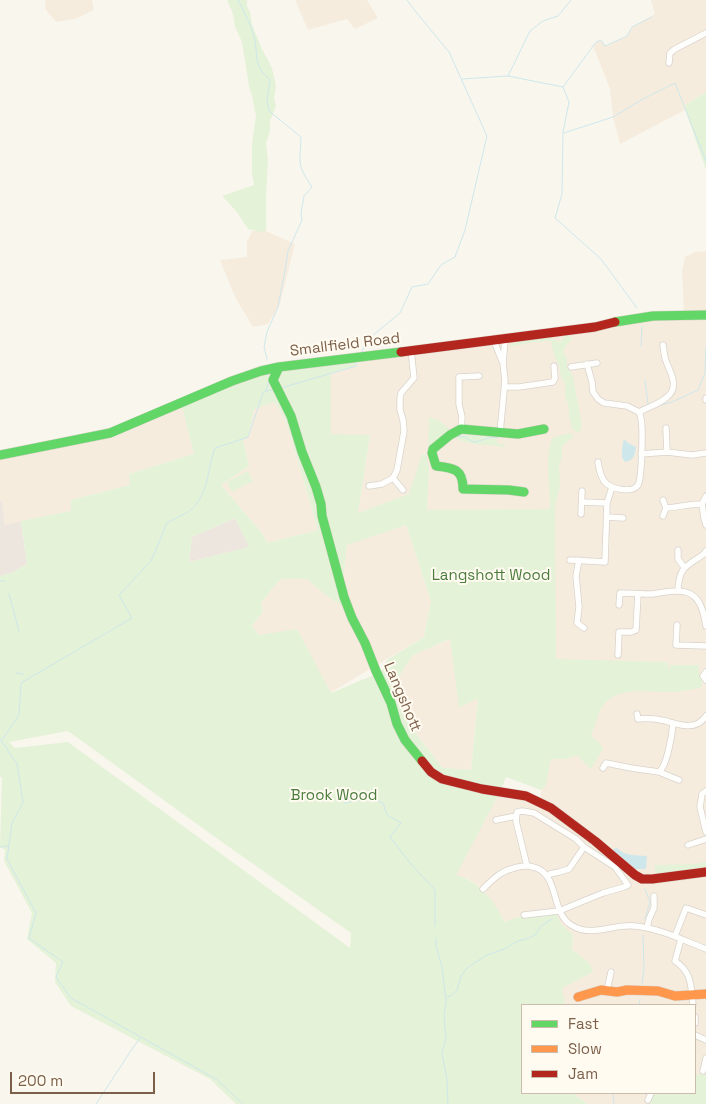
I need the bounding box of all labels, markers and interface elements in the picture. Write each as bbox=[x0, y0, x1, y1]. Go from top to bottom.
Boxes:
street label: Smallfield Road bbox=[289, 329, 401, 361]
park label: Langshott Wood bbox=[432, 567, 550, 585]
street label: Langshott bbox=[379, 660, 425, 734]
park label: Brook Wood bbox=[291, 787, 377, 805]
legend bbox=[521, 1004, 696, 1094]
text: Fast bbox=[568, 1014, 599, 1033]
text: Slow bbox=[568, 1039, 602, 1058]
scale bar bbox=[12, 1062, 158, 1094]
text: Jam bbox=[568, 1064, 598, 1083]
text: 200 m bbox=[18, 1071, 63, 1090]

